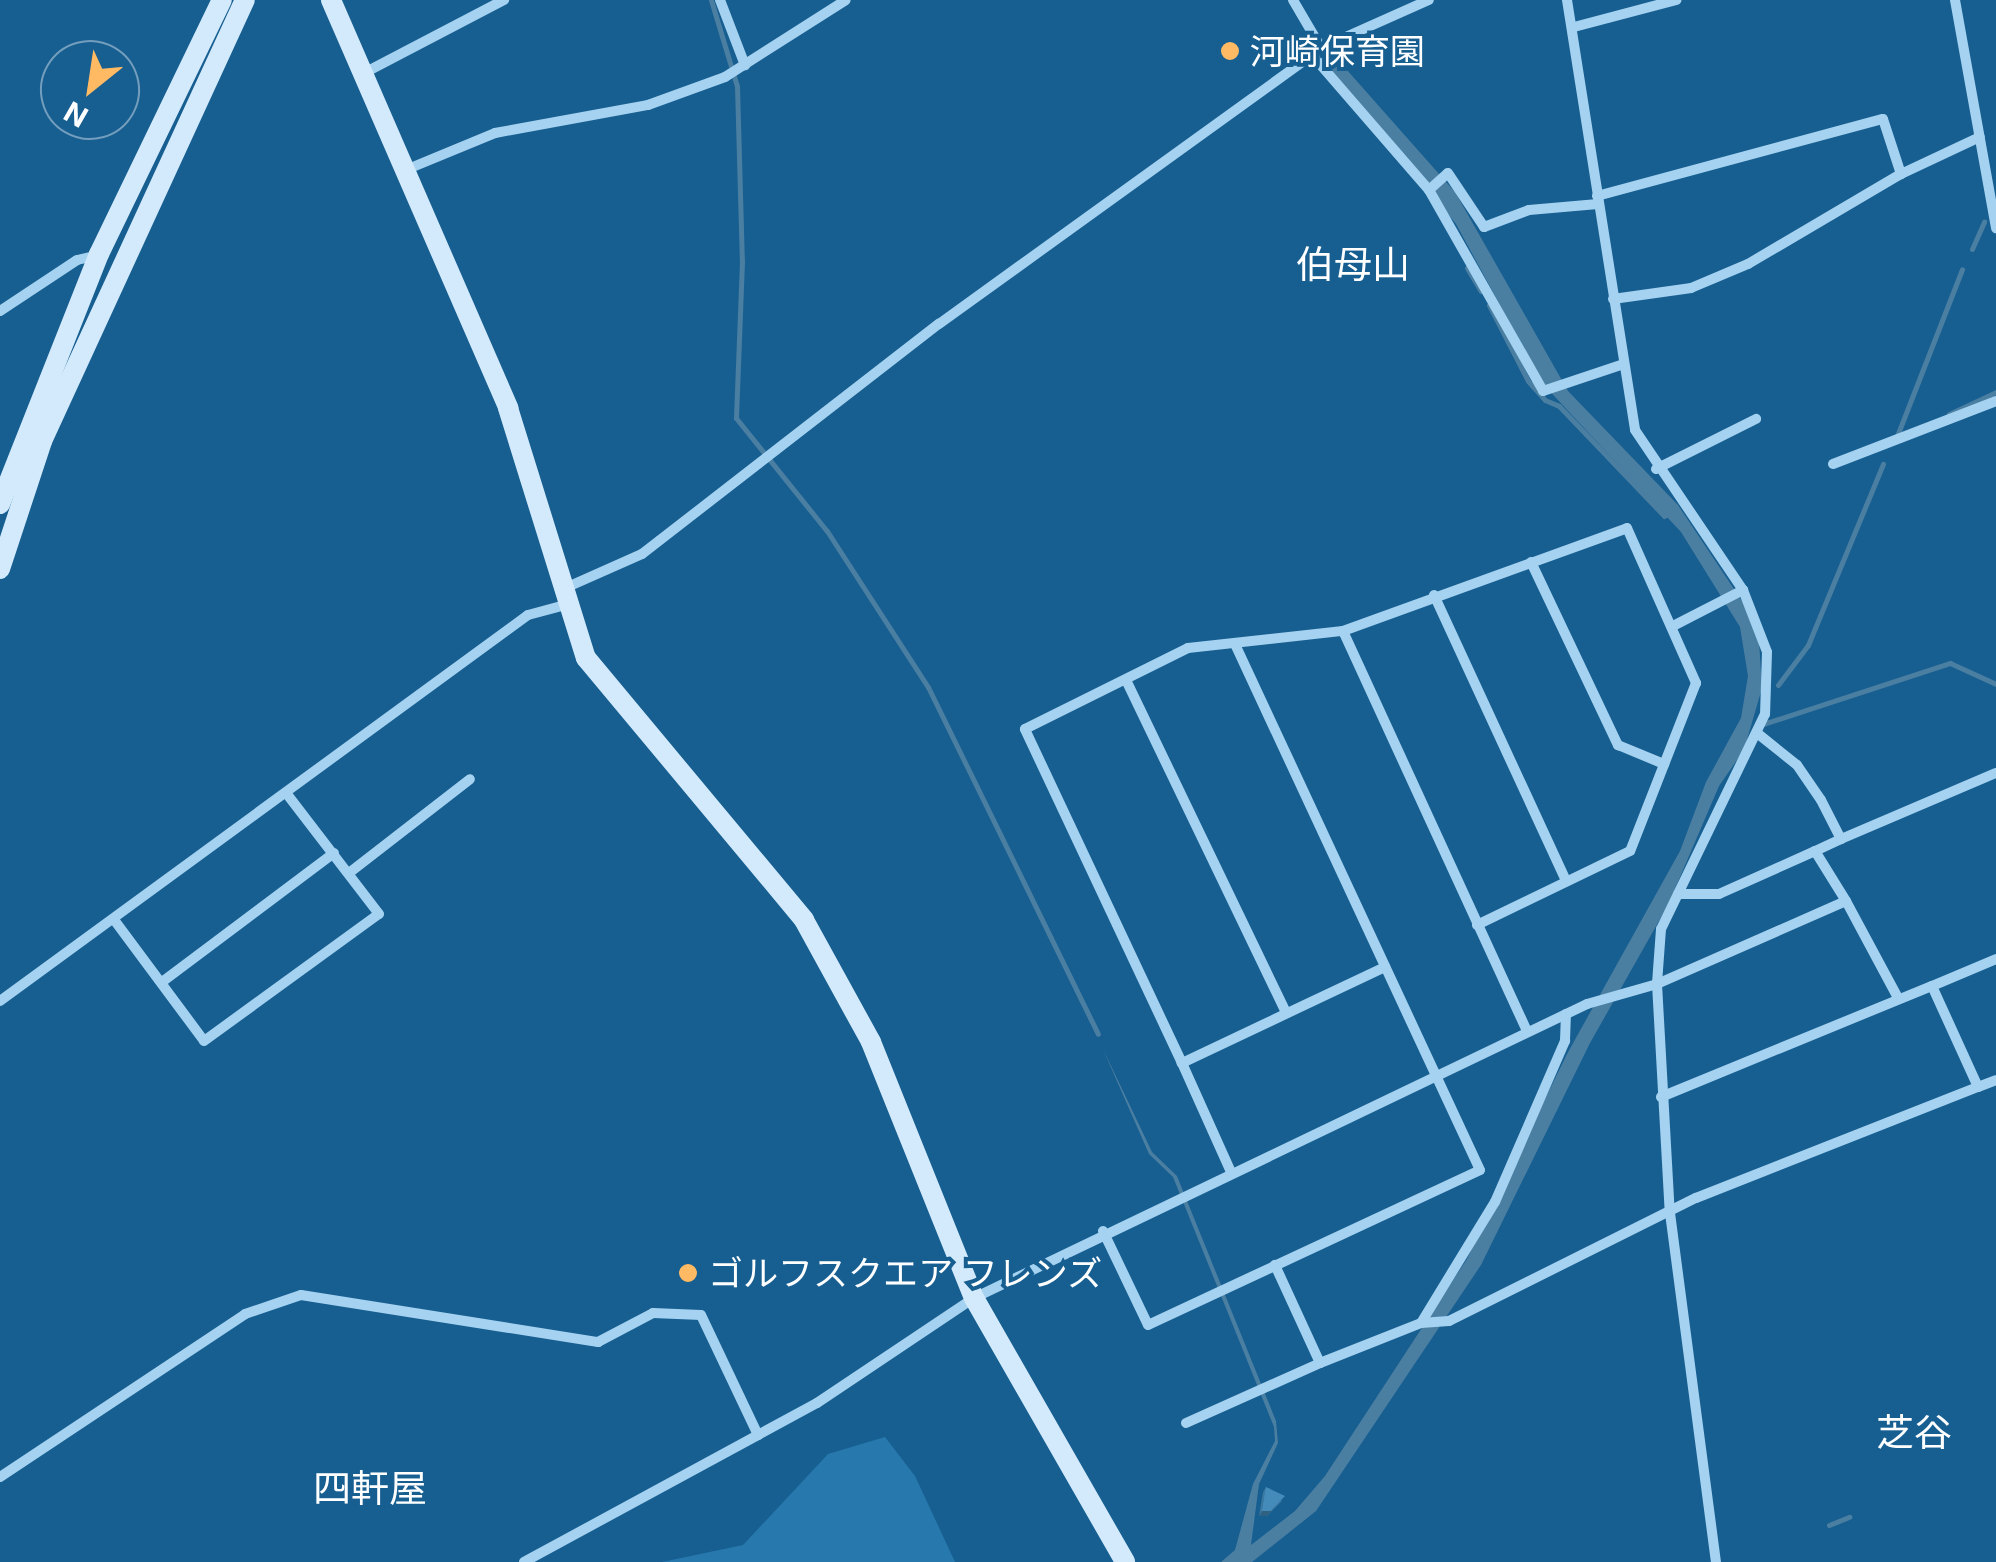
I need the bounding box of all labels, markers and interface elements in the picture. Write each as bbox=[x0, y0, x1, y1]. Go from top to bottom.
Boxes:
place label: 河崎保育園 bbox=[1250, 30, 1425, 72]
north arrow bbox=[40, 40, 140, 140]
marker: 河崎保育園 bbox=[1219, 40, 1241, 62]
text: N bbox=[58, 94, 94, 134]
district label: 伯母山 bbox=[1296, 242, 1410, 288]
place label: ゴルフスクエア フレンズ bbox=[708, 1252, 1103, 1294]
marker: ゴルフスクエア フレンズ bbox=[677, 1262, 699, 1284]
district label: 芝谷 bbox=[1876, 1410, 1952, 1456]
district label: 四軒屋 bbox=[313, 1466, 427, 1512]

